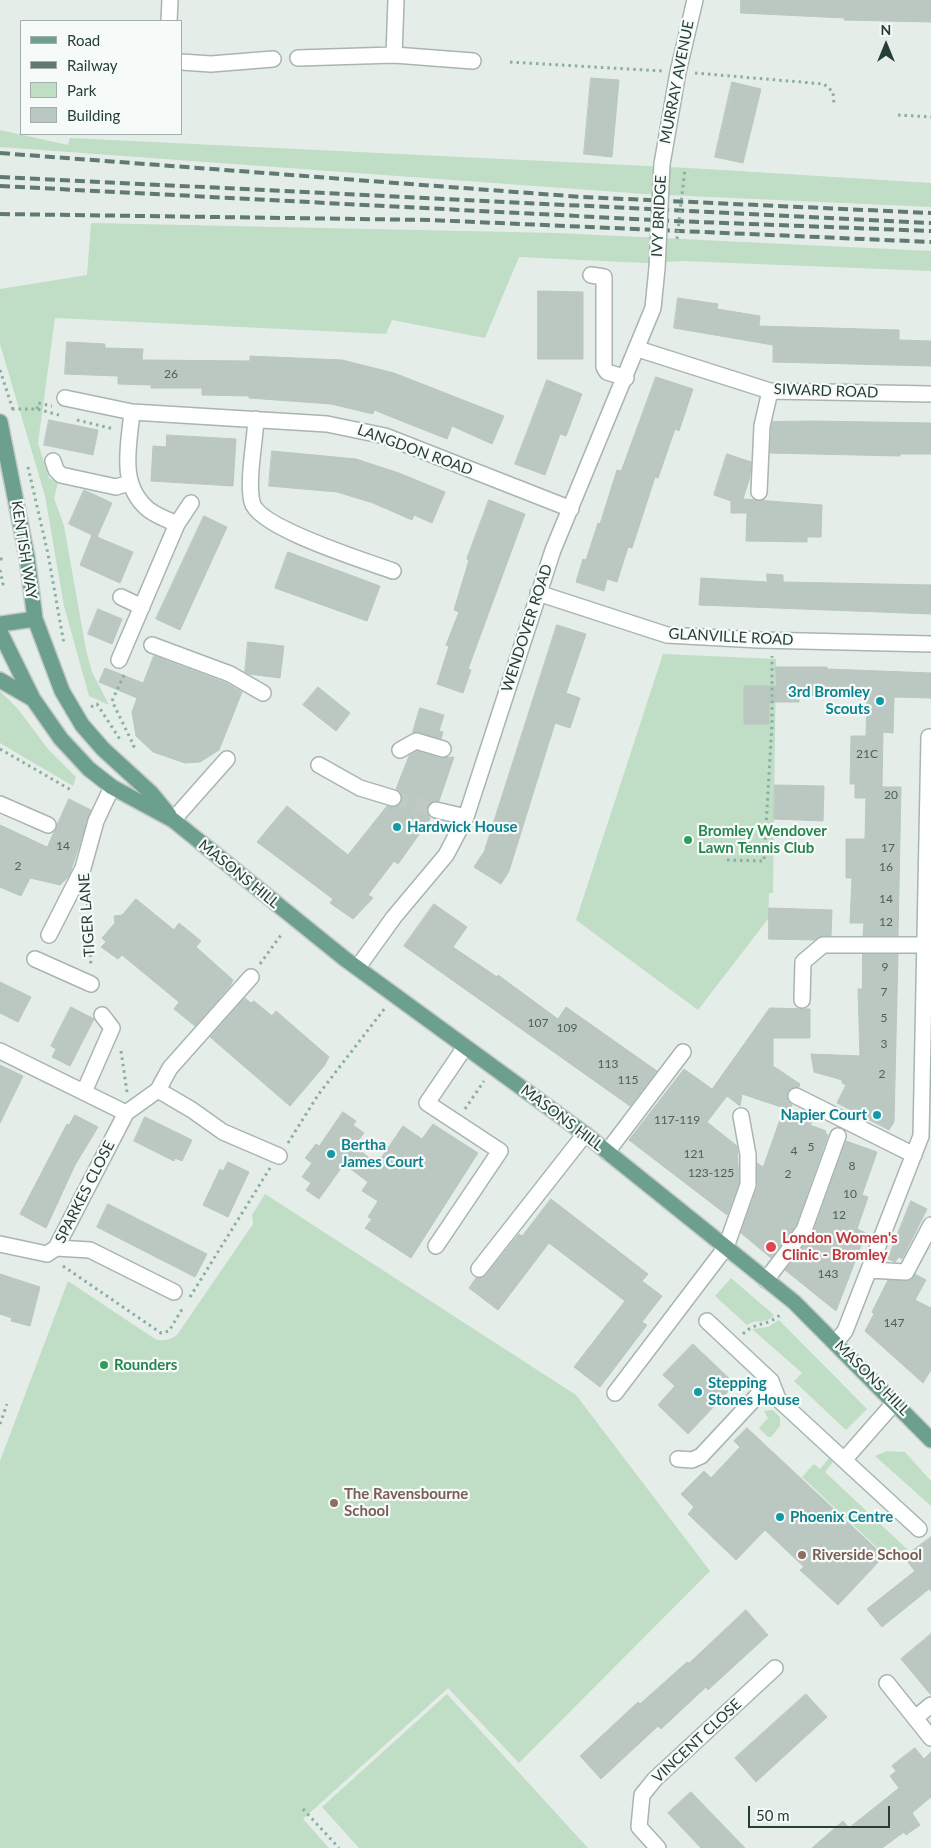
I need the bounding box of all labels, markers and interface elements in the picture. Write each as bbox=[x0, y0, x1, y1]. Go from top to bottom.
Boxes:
street label: MURRAY AVENUE bbox=[656, 19, 698, 145]
legend bbox=[20, 20, 182, 135]
north arrow bbox=[861, 20, 911, 70]
text: N bbox=[881, 21, 891, 38]
text: Road bbox=[67, 31, 100, 49]
text: Railway bbox=[67, 56, 118, 74]
text: Park bbox=[67, 81, 96, 99]
text: Building bbox=[67, 106, 120, 124]
street label: IVY BRIDGE bbox=[648, 175, 670, 257]
house number: 26 bbox=[164, 367, 178, 381]
street label: SIWARD ROAD bbox=[773, 380, 879, 402]
street label: LANGDON ROAD bbox=[355, 421, 475, 479]
street label: KENTISH WAY bbox=[7, 499, 41, 601]
street label: WENDOVER ROAD bbox=[498, 562, 556, 694]
street label: GLANVILLE ROAD bbox=[668, 625, 794, 649]
place label: 3rd Bromley Scouts bbox=[788, 683, 870, 718]
marker: 3rd Bromley Scouts bbox=[874, 695, 886, 707]
house number: 21C bbox=[856, 747, 878, 761]
house number: 20 bbox=[884, 788, 898, 802]
place label: Hardwick House bbox=[407, 818, 518, 836]
marker: Hardwick House bbox=[391, 821, 403, 833]
place label: Bromley Wendover Lawn Tennis Club bbox=[698, 822, 827, 857]
marker: Bromley Wendover Lawn Tennis Club bbox=[682, 834, 694, 846]
street label: MASONS HILL bbox=[195, 836, 283, 912]
house number: 14 bbox=[56, 839, 70, 853]
house number: 17 bbox=[881, 841, 895, 855]
house number: 2 bbox=[15, 859, 21, 873]
house number: 16 bbox=[879, 860, 893, 874]
street label: TIGER LANE bbox=[75, 873, 99, 957]
house number: 14 bbox=[879, 892, 893, 906]
house number: 12 bbox=[879, 915, 893, 929]
house number: 9 bbox=[882, 960, 888, 974]
house number: 7 bbox=[881, 985, 887, 999]
house number: 5 bbox=[881, 1011, 887, 1025]
house number: 107 bbox=[528, 1016, 548, 1030]
house number: 109 bbox=[557, 1021, 577, 1035]
house number: 3 bbox=[881, 1037, 887, 1051]
house number: 113 bbox=[598, 1057, 618, 1071]
house number: 2 bbox=[879, 1067, 885, 1081]
house number: 115 bbox=[618, 1073, 638, 1087]
street label: MASONS HILL bbox=[517, 1081, 607, 1155]
place label: Napier Court bbox=[780, 1106, 867, 1124]
marker: Napier Court bbox=[871, 1109, 883, 1121]
house number: 117-119 bbox=[654, 1113, 700, 1127]
place label: Bertha James Court bbox=[341, 1136, 424, 1171]
street label: SPARKES CLOSE bbox=[51, 1138, 119, 1246]
house number: 5 bbox=[808, 1140, 814, 1154]
house number: 4 bbox=[791, 1144, 797, 1158]
house number: 121 bbox=[684, 1147, 704, 1161]
marker: Bertha James Court bbox=[325, 1148, 337, 1160]
house number: 8 bbox=[849, 1159, 855, 1173]
house number: 123-125 bbox=[688, 1166, 734, 1180]
house number: 2 bbox=[785, 1167, 791, 1181]
house number: 10 bbox=[843, 1187, 857, 1201]
house number: 12 bbox=[832, 1208, 846, 1222]
place label: London Women's Clinic - Bromley bbox=[782, 1229, 898, 1264]
marker: London Women's Clinic - Bromley bbox=[764, 1240, 778, 1254]
house number: 143 bbox=[818, 1267, 838, 1281]
house number: 147 bbox=[884, 1316, 904, 1330]
street label: MASONS HILL bbox=[831, 1337, 913, 1419]
place label: Rounders bbox=[114, 1356, 177, 1374]
marker: Rounders bbox=[98, 1359, 110, 1371]
place label: Stepping Stones House bbox=[708, 1374, 800, 1409]
marker: Stepping Stones House bbox=[692, 1386, 704, 1398]
place label: The Ravensbourne School bbox=[344, 1485, 468, 1520]
marker: The Ravensbourne School bbox=[328, 1497, 340, 1509]
place label: Phoenix Centre bbox=[790, 1508, 893, 1526]
marker: Phoenix Centre bbox=[774, 1511, 786, 1523]
place label: Riverside School bbox=[812, 1546, 922, 1564]
marker: Riverside School bbox=[796, 1549, 808, 1561]
street label: VINCENT CLOSE bbox=[649, 1695, 745, 1787]
scale bar bbox=[751, 1796, 894, 1828]
text: 50 m bbox=[756, 1806, 790, 1824]

